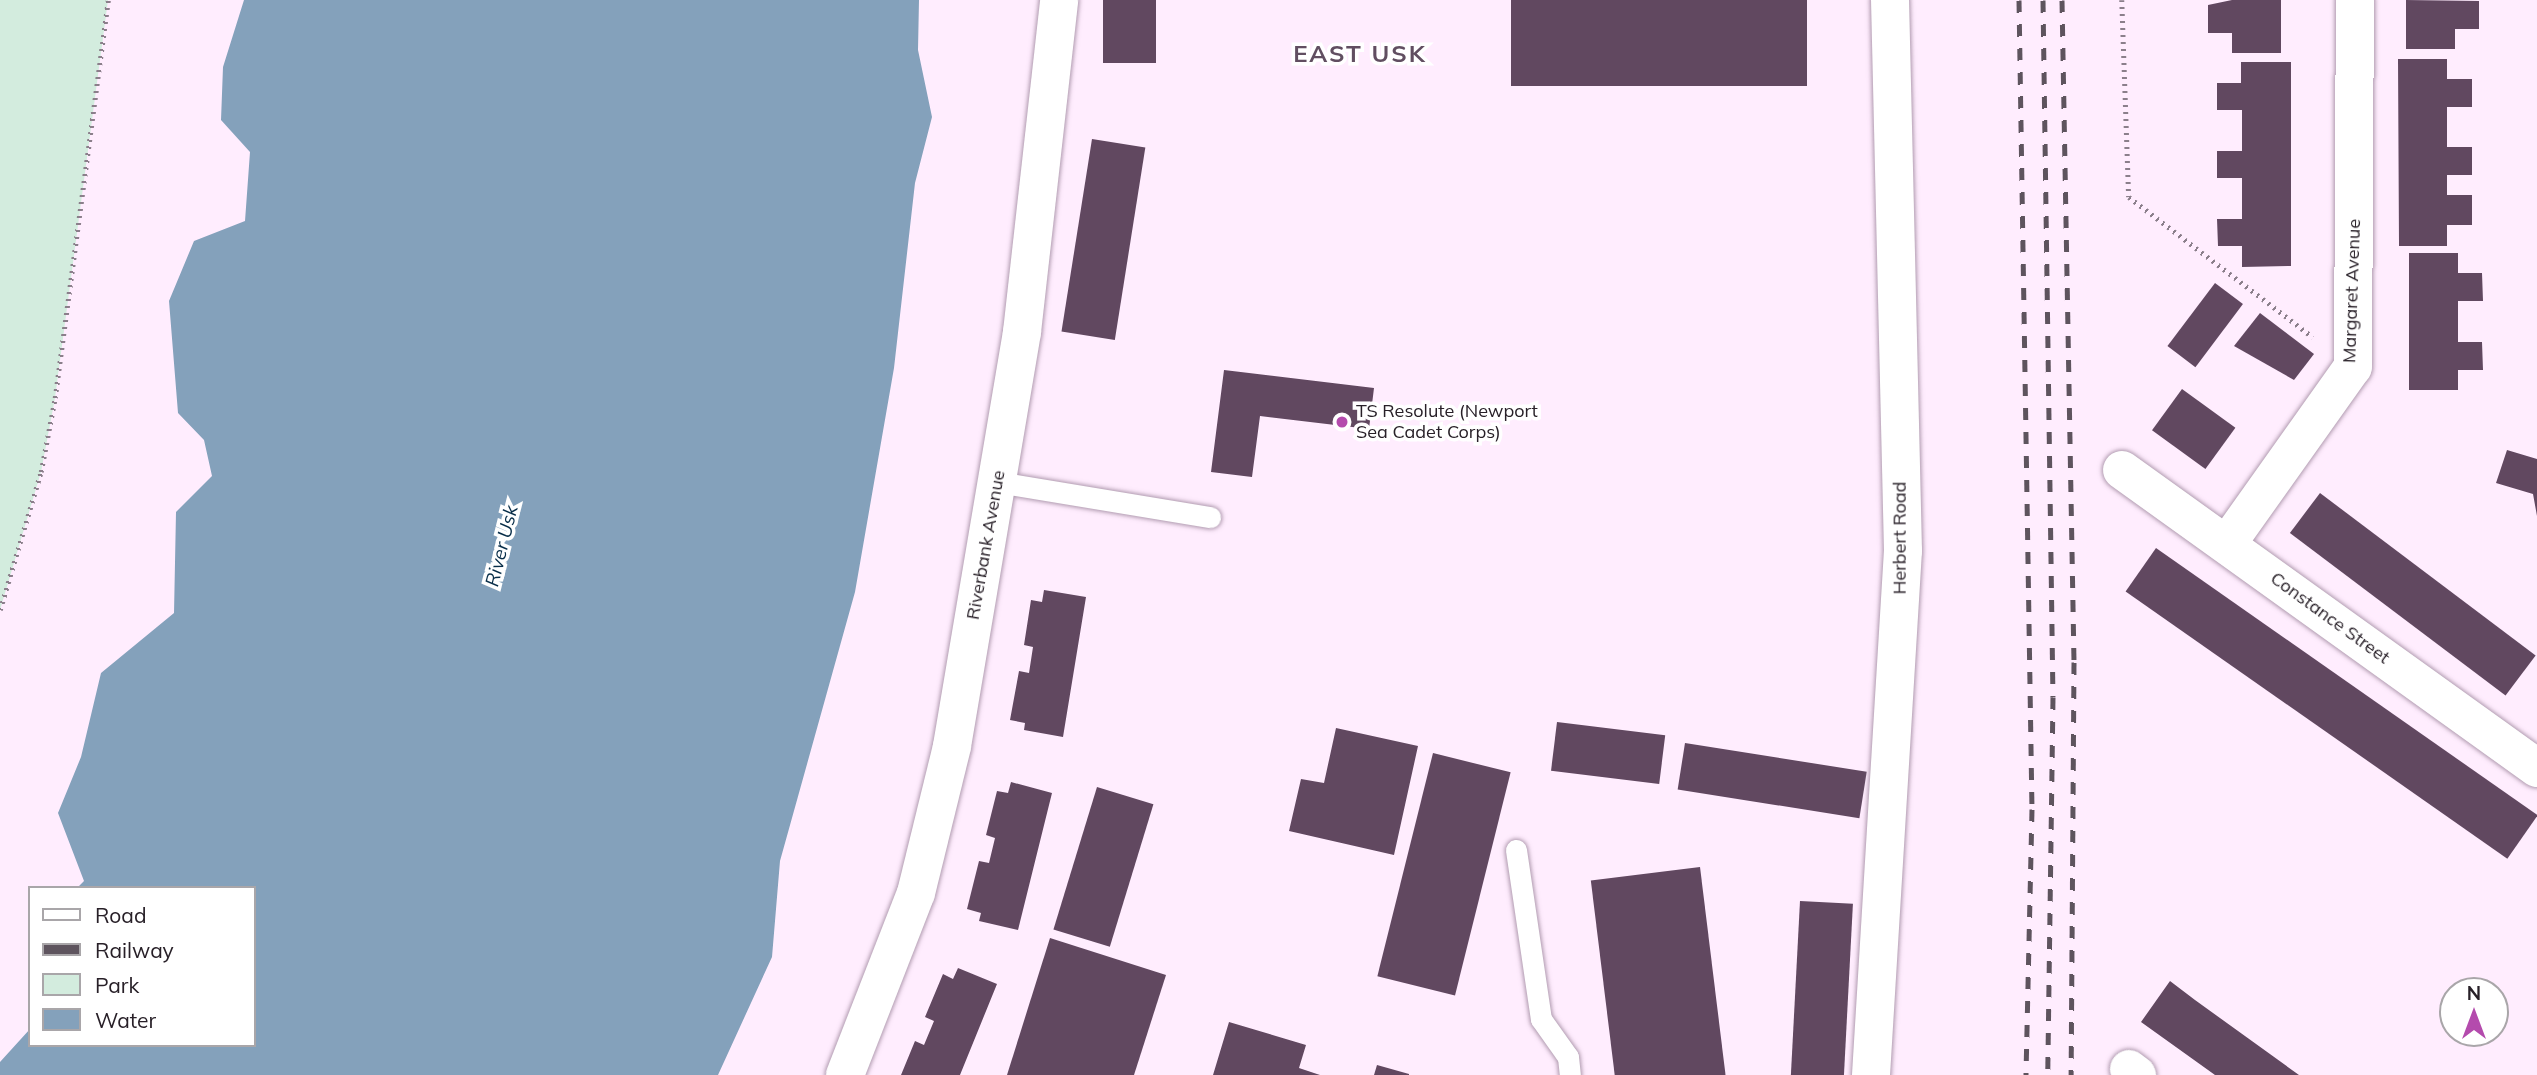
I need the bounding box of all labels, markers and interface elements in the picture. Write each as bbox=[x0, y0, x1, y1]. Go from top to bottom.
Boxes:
district label: EAST USK bbox=[1294, 40, 1426, 68]
street label: Margaret Avenue bbox=[2339, 219, 2365, 363]
place label: TS Resolute (Newport Sea Cadet Corps) bbox=[1356, 401, 1538, 444]
marker: TS Resolute (Newport Sea Cadet Corps) bbox=[1334, 414, 1350, 430]
street label: Riverbank Avenue bbox=[962, 469, 1010, 621]
street label: Herbert Road bbox=[1889, 482, 1911, 594]
water label: River Usk bbox=[481, 503, 523, 589]
street label: Constance Street bbox=[2266, 568, 2394, 668]
legend bbox=[28, 886, 256, 1047]
text: Road bbox=[95, 902, 146, 928]
text: Railway bbox=[95, 937, 174, 963]
text: Park bbox=[95, 972, 139, 998]
north arrow bbox=[2439, 977, 2509, 1047]
text: N bbox=[2467, 981, 2481, 1005]
text: Water bbox=[95, 1007, 156, 1033]

